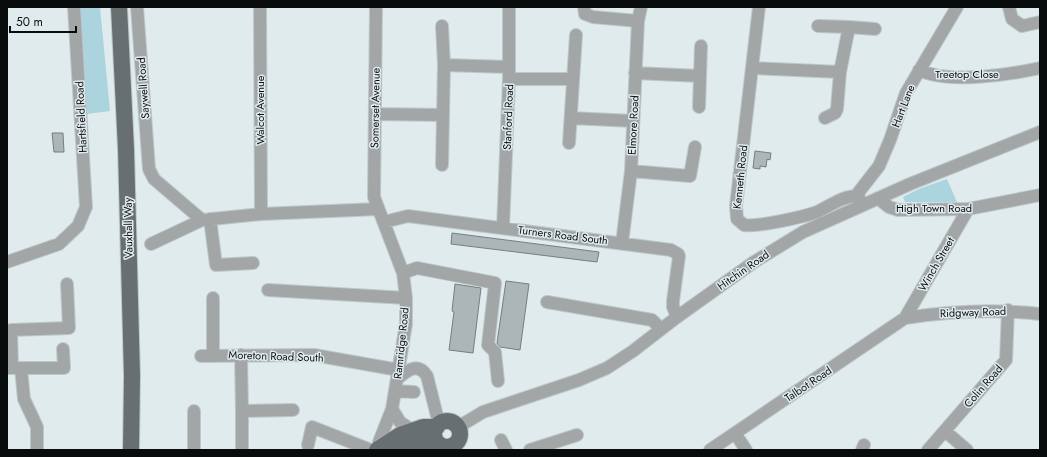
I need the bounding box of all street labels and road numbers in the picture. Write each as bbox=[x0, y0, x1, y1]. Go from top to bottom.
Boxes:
street label: Saywell Road bbox=[133, 57, 153, 119]
street label: Treetop Close bbox=[935, 66, 999, 82]
street label: Somerset Avenue bbox=[366, 67, 384, 148]
street label: Walcot Avenue bbox=[252, 75, 268, 145]
street label: Hartsfield Road bbox=[71, 81, 91, 153]
street label: Hart Lane bbox=[888, 82, 919, 130]
street label: Stanford Road bbox=[499, 84, 517, 150]
street label: Elmore Road bbox=[623, 95, 643, 155]
street label: Kenneth Road bbox=[729, 144, 751, 210]
street label: Vauxhall Way bbox=[119, 197, 137, 259]
street label: High Town Road bbox=[896, 200, 972, 216]
street label: Turners Road South bbox=[517, 222, 609, 248]
street label: Winch Street bbox=[914, 234, 958, 294]
street label: Hitchin Road bbox=[714, 246, 772, 294]
street label: Ridgway Road bbox=[940, 303, 1006, 321]
street label: Ramridge Road bbox=[389, 306, 413, 380]
street label: Moreton Road South bbox=[228, 346, 324, 366]
street label: Colin Road bbox=[960, 361, 1006, 411]
street label: Talbot Road bbox=[781, 362, 835, 406]

